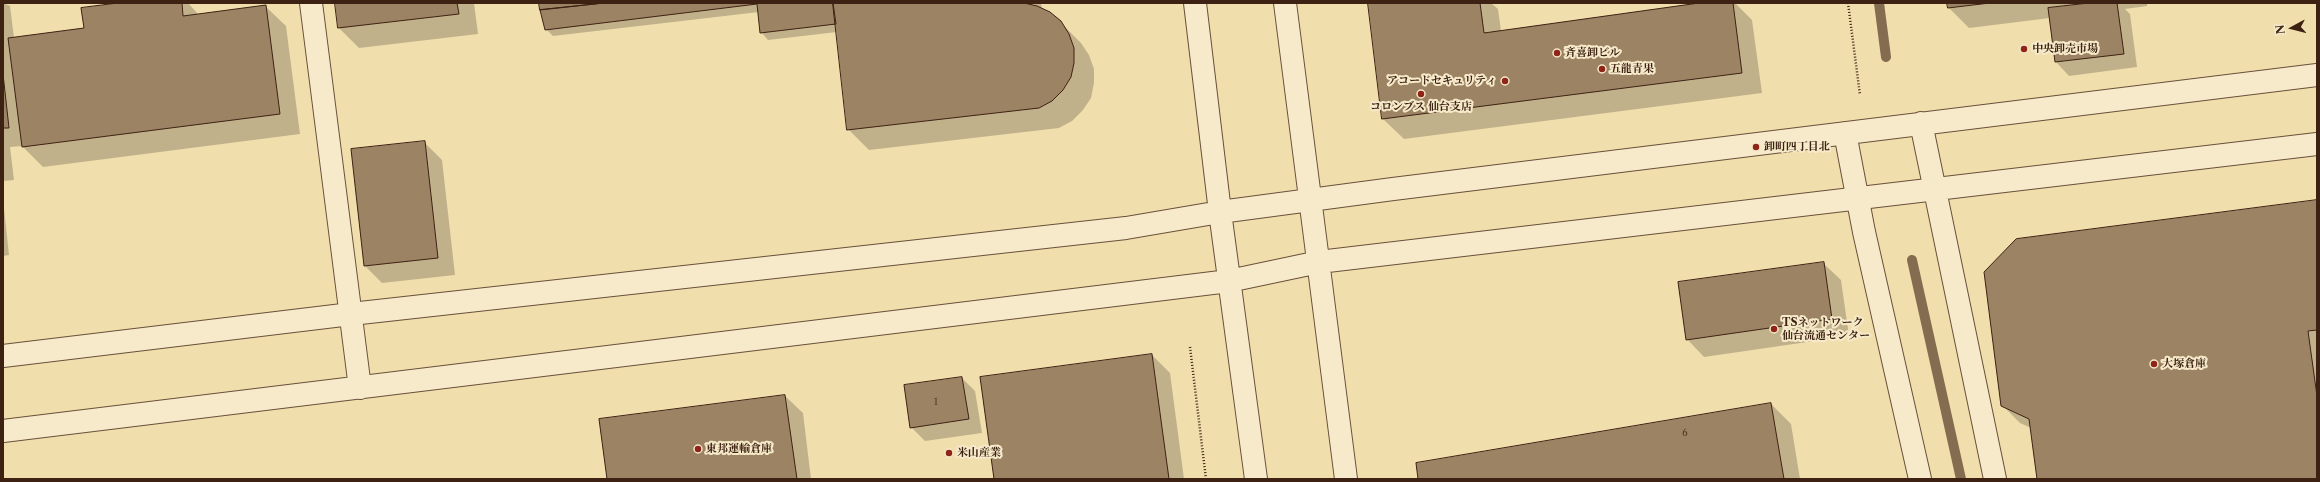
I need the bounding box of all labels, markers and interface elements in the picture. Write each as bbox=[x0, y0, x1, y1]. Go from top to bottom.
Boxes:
north arrow bbox=[2272, 8, 2312, 48]
text: N bbox=[2273, 24, 2288, 35]
place label: 中央卸売市場 bbox=[2032, 42, 2098, 56]
marker: 中央卸売市場 bbox=[2019, 44, 2029, 54]
place label: 斉喜卸ビル bbox=[1565, 46, 1620, 60]
marker: 斉喜卸ビル bbox=[1552, 48, 1562, 58]
place label: 五龍青果 bbox=[1610, 62, 1654, 76]
marker: 五龍青果 bbox=[1597, 64, 1607, 74]
place label: アコードセキュリティ bbox=[1387, 74, 1497, 88]
marker: アコードセキュリティ bbox=[1500, 76, 1510, 86]
marker: コロンブス 仙台支店 bbox=[1416, 89, 1426, 99]
place label: コロンブス 仙台支店 bbox=[1370, 100, 1472, 114]
place label: 卸町四丁目北 bbox=[1764, 140, 1830, 154]
marker: 卸町四丁目北 bbox=[1751, 142, 1761, 152]
place label: TSネットワーク 仙台流通センター bbox=[1782, 316, 1870, 342]
marker: TSネットワーク 仙台流通センター bbox=[1769, 324, 1779, 334]
place label: 大塚倉庫 bbox=[2162, 357, 2206, 371]
marker: 大塚倉庫 bbox=[2149, 359, 2159, 369]
house number: 1 bbox=[934, 397, 938, 407]
house number: 6 bbox=[1682, 428, 1688, 438]
place label: 東邦運輸倉庫 bbox=[706, 442, 772, 456]
marker: 東邦運輸倉庫 bbox=[693, 444, 703, 454]
place label: 米山産業 bbox=[957, 446, 1001, 460]
marker: 米山産業 bbox=[944, 448, 954, 458]

